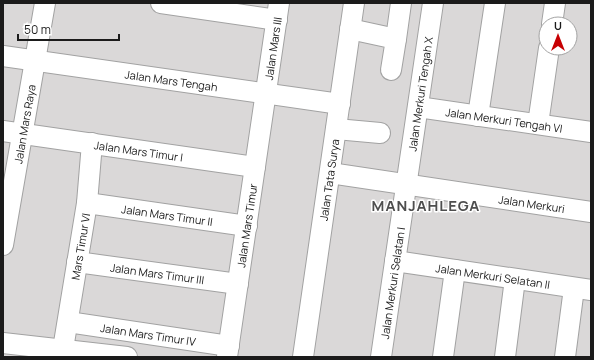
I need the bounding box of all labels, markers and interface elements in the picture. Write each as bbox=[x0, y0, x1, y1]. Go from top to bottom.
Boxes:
scale bar bbox=[18, 16, 119, 42]
street label: Jalan Mars III bbox=[260, 16, 284, 81]
north arrow bbox=[538, 16, 578, 56]
text: U bbox=[554, 18, 562, 33]
text: 50 m bbox=[24, 21, 51, 38]
street label: Jalan Merkuri Tengah X bbox=[404, 35, 436, 152]
street label: Jalan Mars Tengah bbox=[124, 66, 219, 94]
street label: Jalan Mars Raya bbox=[10, 83, 38, 165]
street label: Jalan Merkuri Tengah VI bbox=[445, 104, 564, 135]
street label: Jalan Mars Timur I bbox=[93, 137, 184, 164]
street label: Jalan Tata Surya bbox=[315, 138, 342, 222]
street label: Jalan Mars Timur bbox=[233, 182, 260, 268]
street label: Jalan Merkuri bbox=[498, 191, 566, 216]
district label: MANJAHLEGA bbox=[372, 195, 480, 216]
street label: Jalan Mars Timur II bbox=[120, 201, 214, 229]
street label: Mars Timur VI bbox=[67, 212, 93, 281]
street label: Jalan Merkuri Selatan I bbox=[376, 226, 408, 340]
street label: Jalan Mars Timur III bbox=[109, 259, 205, 287]
street label: Jalan Merkuri Selatan II bbox=[435, 260, 551, 291]
street label: Jalan Mars Timur IV bbox=[99, 319, 197, 349]

